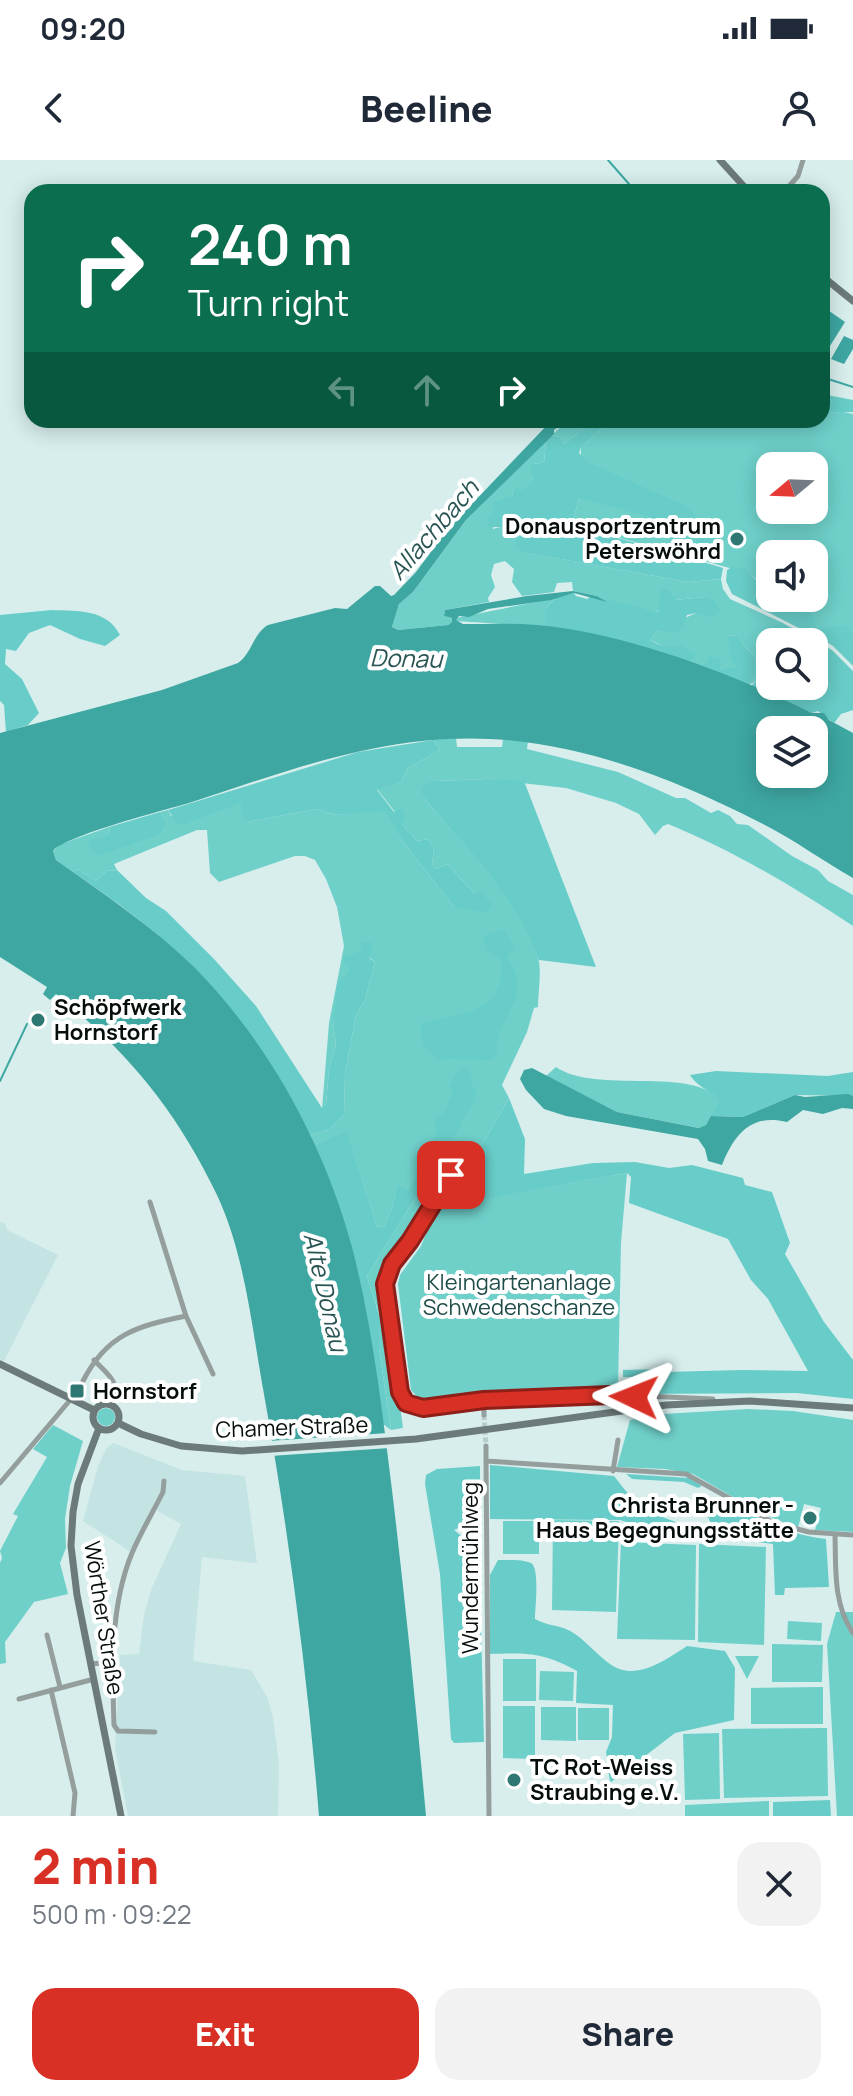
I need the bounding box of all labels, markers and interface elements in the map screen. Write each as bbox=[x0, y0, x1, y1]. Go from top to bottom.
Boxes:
text: 09:20 bbox=[40, 8, 126, 49]
text: Beeline bbox=[360, 84, 493, 133]
icon: back bbox=[32, 86, 76, 130]
icon: person bbox=[777, 86, 821, 130]
text: 240 m bbox=[188, 205, 353, 282]
icon: right bbox=[56, 216, 160, 320]
text: Turn right bbox=[188, 278, 349, 327]
icon: left bbox=[321, 368, 365, 412]
icon: ahead bbox=[405, 368, 449, 412]
icon: right bbox=[489, 368, 533, 412]
north arrow bbox=[756, 452, 828, 524]
map controls bbox=[756, 452, 828, 788]
water label: Allachbach bbox=[380, 471, 486, 586]
place label: Donausportzentrum Peterswöhrd bbox=[505, 511, 721, 566]
marker: Donausportzentrum Peterswöhrd bbox=[728, 530, 746, 548]
button: sound bbox=[756, 540, 828, 612]
button: search bbox=[756, 628, 828, 700]
water label: Donau bbox=[370, 640, 444, 675]
button: layers bbox=[756, 716, 828, 788]
place label: Schöpfwerk Hornstorf bbox=[54, 992, 183, 1047]
marker: Schöpfwerk Hornstorf bbox=[29, 1011, 47, 1029]
pin bbox=[417, 1141, 485, 1209]
icon: arrive bbox=[429, 1153, 473, 1197]
water label: Alte Donau bbox=[297, 1229, 357, 1356]
park label: Kleingartenanlage Schwedenschanze bbox=[423, 1267, 615, 1322]
position arrow bbox=[592, 1355, 676, 1439]
place label: Hornstorf bbox=[93, 1376, 197, 1406]
marker: Hornstorf bbox=[68, 1382, 86, 1400]
street label: Chamer Straße bbox=[215, 1409, 369, 1445]
street label: Wundermühlweg bbox=[455, 1482, 485, 1654]
place label: Christa Brunner - Haus Begegnungsstätte bbox=[536, 1490, 794, 1545]
marker: Christa Brunner - Haus Begegnungsstätte bbox=[801, 1509, 819, 1527]
street label: Wörther Straße bbox=[77, 1539, 131, 1697]
place label: TC Rot-Weiss Straubing e.V. bbox=[530, 1752, 679, 1807]
marker: TC Rot-Weiss Straubing e.V. bbox=[505, 1771, 523, 1789]
text: 2 min bbox=[32, 1833, 159, 1898]
button: close bbox=[737, 1842, 821, 1926]
text: 500 m · 09:22 bbox=[32, 1896, 192, 1932]
button: Exit bbox=[32, 1988, 419, 2080]
button: Share bbox=[435, 1988, 821, 2080]

